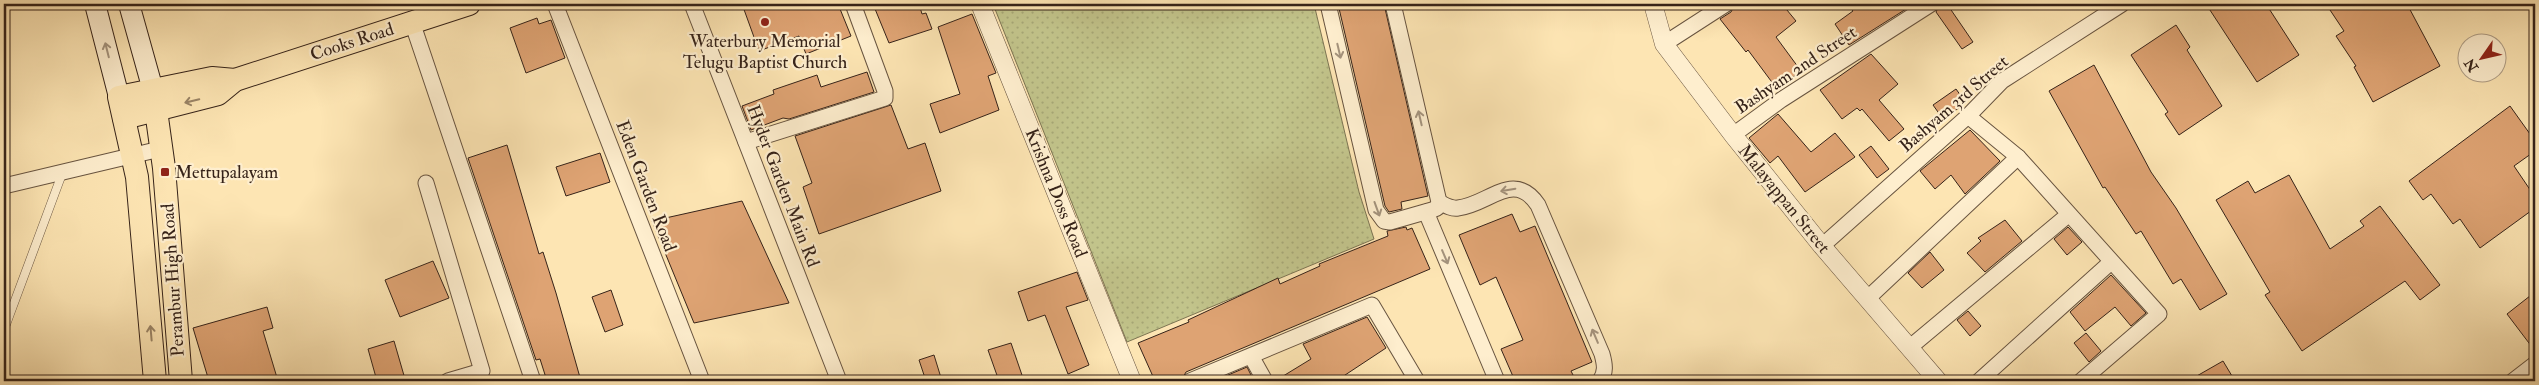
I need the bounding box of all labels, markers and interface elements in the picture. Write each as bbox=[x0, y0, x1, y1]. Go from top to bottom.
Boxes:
marker: Waterbury Memorial Telugu Baptist Church bbox=[759, 16, 771, 28]
street label: Cooks Road bbox=[307, 18, 397, 66]
street label: Bashyam 2nd Street bbox=[1731, 21, 1861, 119]
place label: Waterbury Memorial Telugu Baptist Church bbox=[683, 30, 848, 74]
north arrow bbox=[2456, 32, 2506, 82]
one-way arrow bbox=[102, 43, 111, 59]
one-way arrow bbox=[1335, 43, 1344, 59]
street label: Bashyam 3rd Street bbox=[1895, 50, 2013, 158]
text: N bbox=[2461, 55, 2483, 76]
one-way arrow bbox=[185, 97, 201, 106]
street label: Hyder Garden Main Rd bbox=[741, 102, 825, 270]
one-way arrow bbox=[1415, 110, 1424, 126]
street label: Eden Garden Road bbox=[610, 117, 682, 255]
street label: Krishna Doss Road bbox=[1020, 125, 1092, 261]
street label: Malayappan Street bbox=[1733, 140, 1835, 258]
place label: Mettupalayam bbox=[175, 161, 278, 184]
marker: Mettupalayam bbox=[159, 166, 171, 178]
one-way arrow bbox=[1501, 186, 1517, 196]
one-way arrow bbox=[1373, 201, 1382, 216]
street label: Perambur High Road bbox=[156, 203, 190, 357]
one-way arrow bbox=[1441, 249, 1451, 264]
one-way arrow bbox=[146, 325, 156, 341]
one-way arrow bbox=[1589, 329, 1599, 344]

